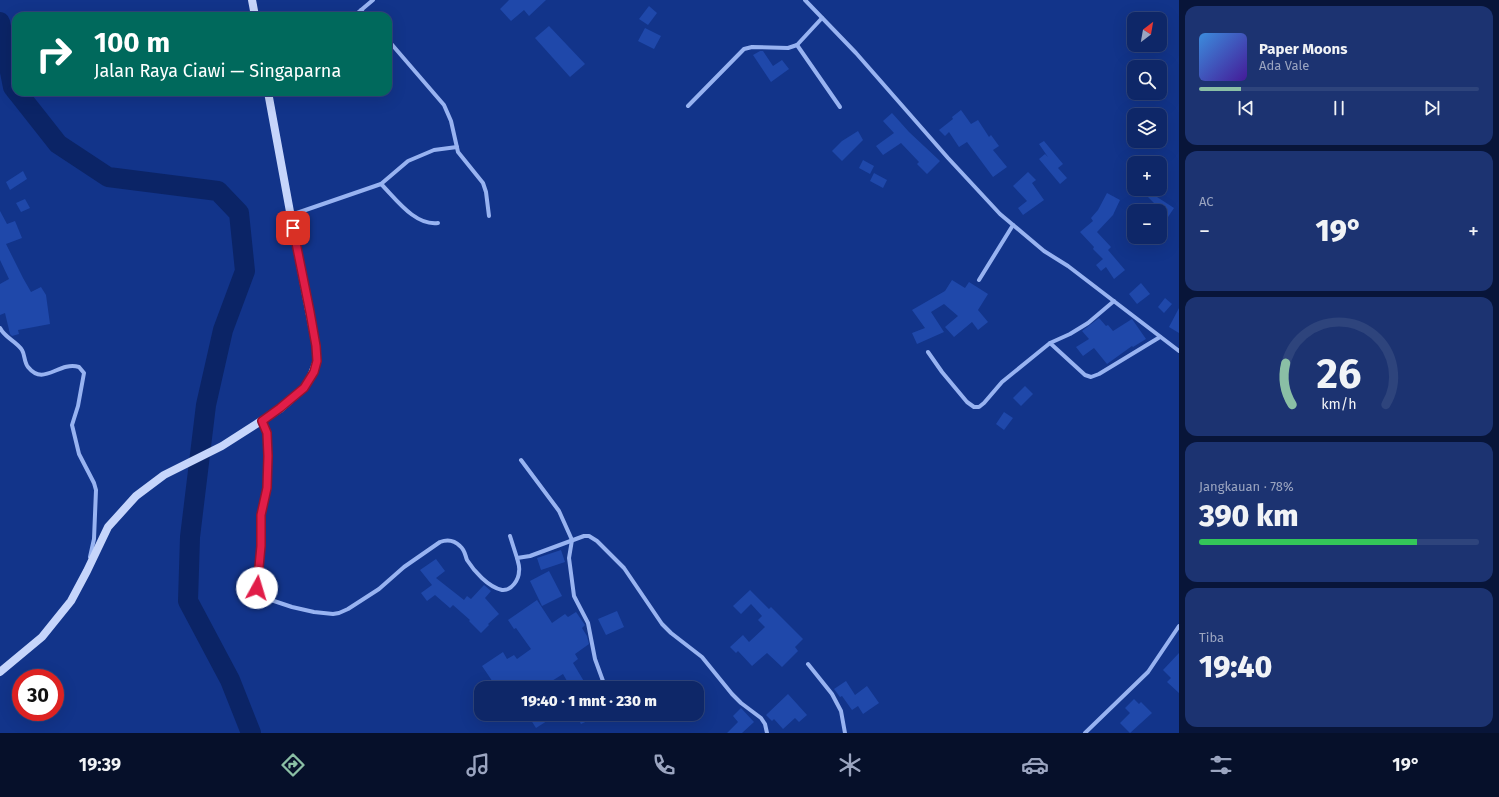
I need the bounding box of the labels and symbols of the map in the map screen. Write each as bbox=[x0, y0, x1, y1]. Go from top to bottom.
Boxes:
north arrow bbox=[1127, 12, 1167, 52]
pin bbox=[276, 211, 310, 245]
position arrow bbox=[236, 567, 278, 609]
speed limit sign: 30 bbox=[12, 669, 64, 721]

